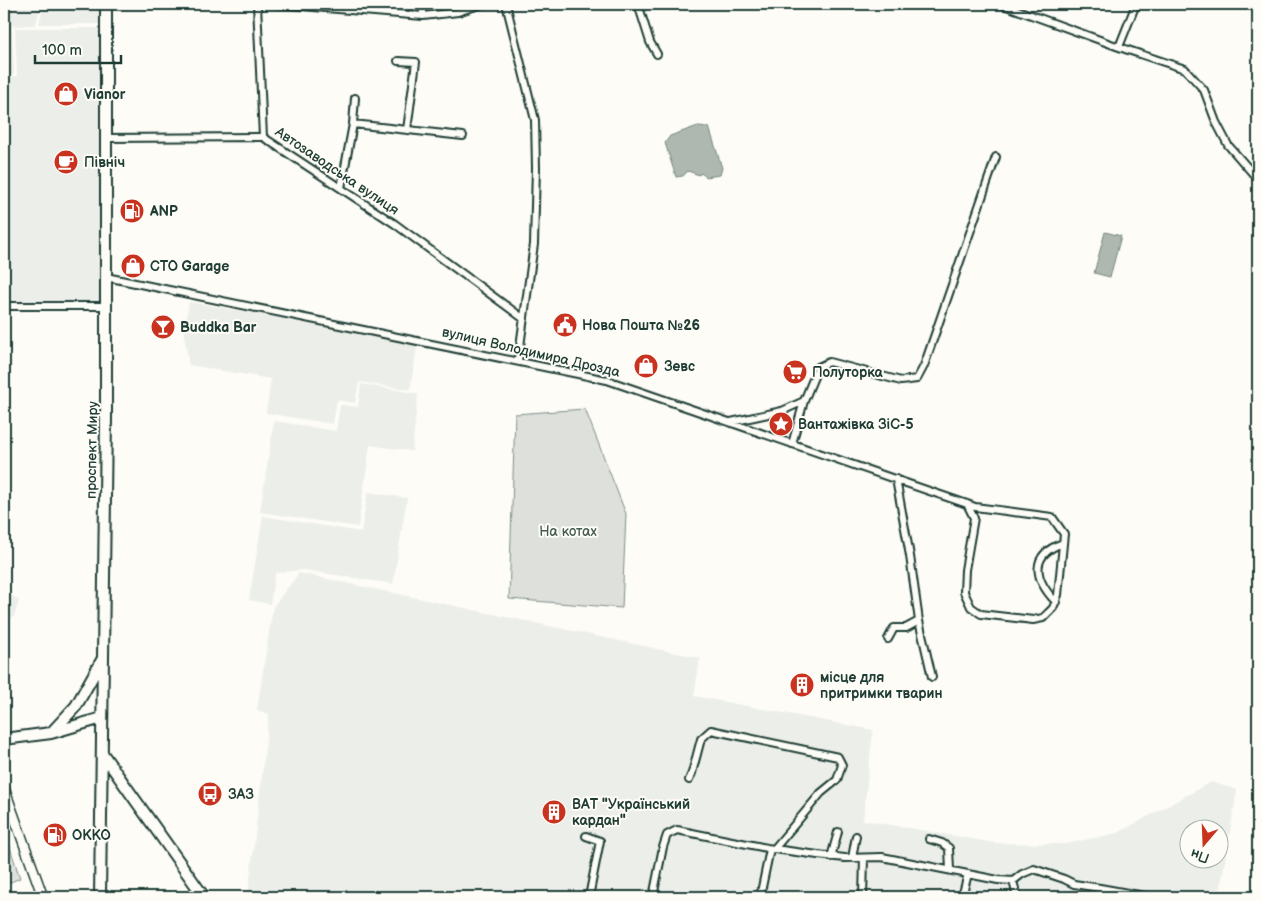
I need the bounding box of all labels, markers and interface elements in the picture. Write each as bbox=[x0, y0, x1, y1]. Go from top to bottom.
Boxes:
scale bar bbox=[35, 32, 121, 64]
text: 100 m bbox=[42, 41, 82, 60]
shop icon: Vianor bbox=[53, 81, 79, 107]
place label: Vianor bbox=[84, 86, 126, 103]
street label: Автозаводська вулиця bbox=[271, 123, 402, 219]
cafe icon: Північ bbox=[53, 149, 79, 175]
place label: Північ bbox=[84, 154, 125, 171]
fuel station icon: ANP bbox=[119, 198, 145, 224]
place label: ANP bbox=[149, 203, 178, 220]
shop icon: СТО Garage bbox=[120, 253, 146, 279]
place label: СТО Garage bbox=[150, 258, 229, 275]
public building icon: Нова Пошта №26 bbox=[552, 312, 578, 338]
bar icon: Buddka Bar bbox=[150, 314, 176, 340]
place label: Нова Пошта №26 bbox=[582, 317, 700, 334]
place label: Buddka Bar bbox=[180, 319, 257, 336]
street label: вулиця Володимира Дрозда bbox=[440, 323, 622, 381]
shop icon: Зевс bbox=[633, 353, 659, 379]
place label: Зевс bbox=[664, 358, 695, 375]
supermarket icon: Полуторка bbox=[782, 359, 808, 385]
place label: Полуторка bbox=[812, 364, 884, 381]
street label: проспект Миру bbox=[83, 400, 101, 499]
place icon: Вантажівка ЗіС-5 bbox=[768, 411, 794, 437]
place label: Вантажівка ЗіС-5 bbox=[798, 416, 914, 433]
park label: На котах bbox=[539, 523, 597, 540]
place label: місце для притримки тварин bbox=[820, 669, 943, 702]
building icon: місце для притримки тварин bbox=[789, 672, 815, 698]
bus stop icon: ЗАЗ bbox=[197, 781, 223, 807]
place label: ЗАЗ bbox=[228, 786, 254, 803]
place label: ВАТ "Український кардан" bbox=[572, 796, 690, 829]
building icon: ВАТ "Український кардан" bbox=[541, 799, 567, 825]
north arrow bbox=[1180, 818, 1230, 868]
fuel station icon: ОККО bbox=[42, 822, 68, 848]
place label: ОККО bbox=[72, 827, 111, 844]
text: Пн bbox=[1188, 845, 1212, 867]

